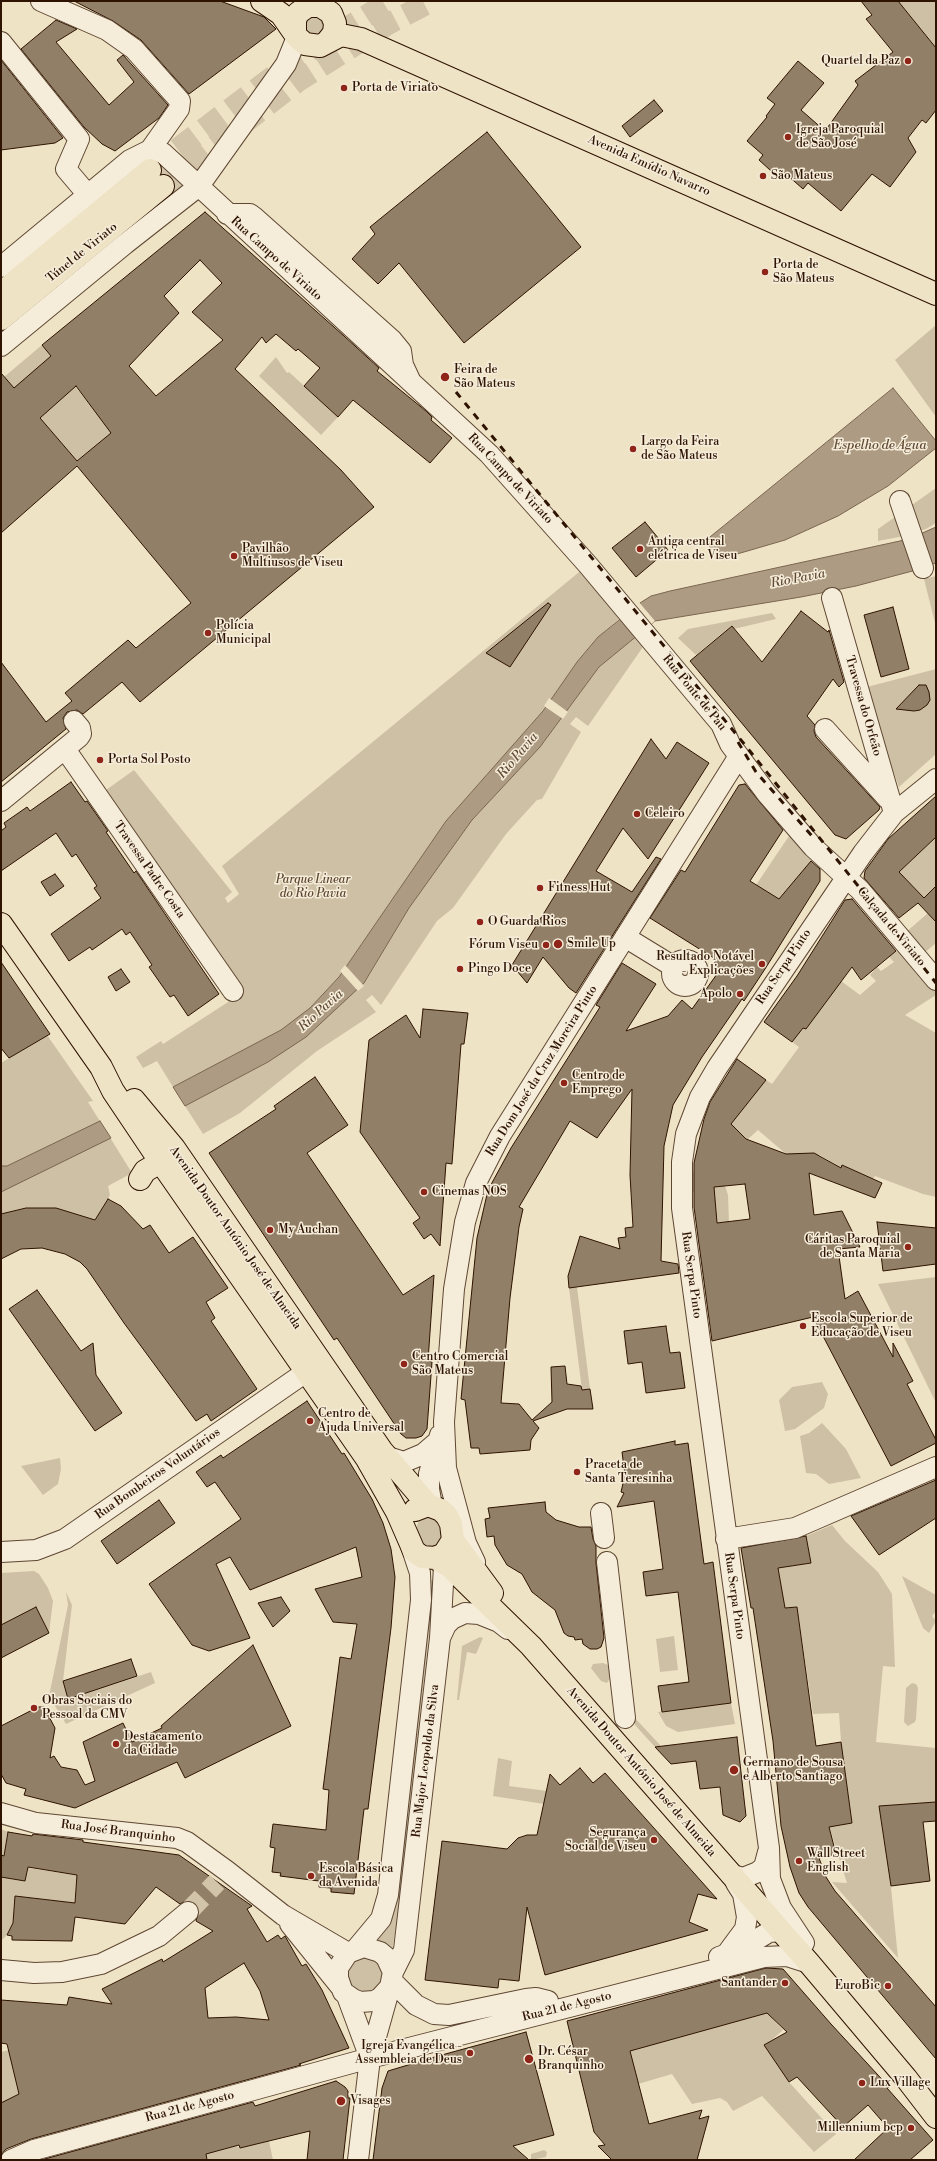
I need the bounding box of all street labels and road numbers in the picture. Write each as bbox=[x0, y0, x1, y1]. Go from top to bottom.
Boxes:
street label: Avenida Emídio Navarro bbox=[585, 132, 713, 200]
street label: Rua Campo de Viriato bbox=[227, 214, 325, 304]
street label: Túnel de Viriato bbox=[44, 220, 120, 286]
street label: Rua Campo de Viriato bbox=[464, 431, 556, 527]
street label: Rua Ponte de Pau bbox=[659, 652, 729, 734]
street label: Travessa do Orfeão bbox=[842, 654, 884, 758]
street label: Travessa Padre Costa bbox=[110, 819, 188, 921]
street label: Calçada de Viriato bbox=[854, 885, 928, 969]
street label: Rua Serpa Pinto bbox=[753, 927, 815, 1007]
street label: Rua Dom José da Cruz Moreira Pinto bbox=[483, 983, 601, 1159]
street label: Avenida Doutor António José de Almeida bbox=[166, 1144, 304, 1332]
street label: Rua Serpa Pinto bbox=[678, 1231, 704, 1319]
street label: Rua Bombeiros Voluntários bbox=[93, 1425, 223, 1523]
street label: Rua Serpa Pinto bbox=[721, 1552, 747, 1640]
street label: Rua Major Leopoldo da Silva bbox=[409, 1683, 443, 1839]
street label: Avenida Doutor António José de Almeida bbox=[563, 1684, 719, 1860]
street label: Rua José Branquinho bbox=[60, 1818, 176, 1846]
street label: Rua 21 de Agosto bbox=[521, 1989, 613, 2025]
street label: Rua 21 de Agosto bbox=[144, 2088, 236, 2126]

